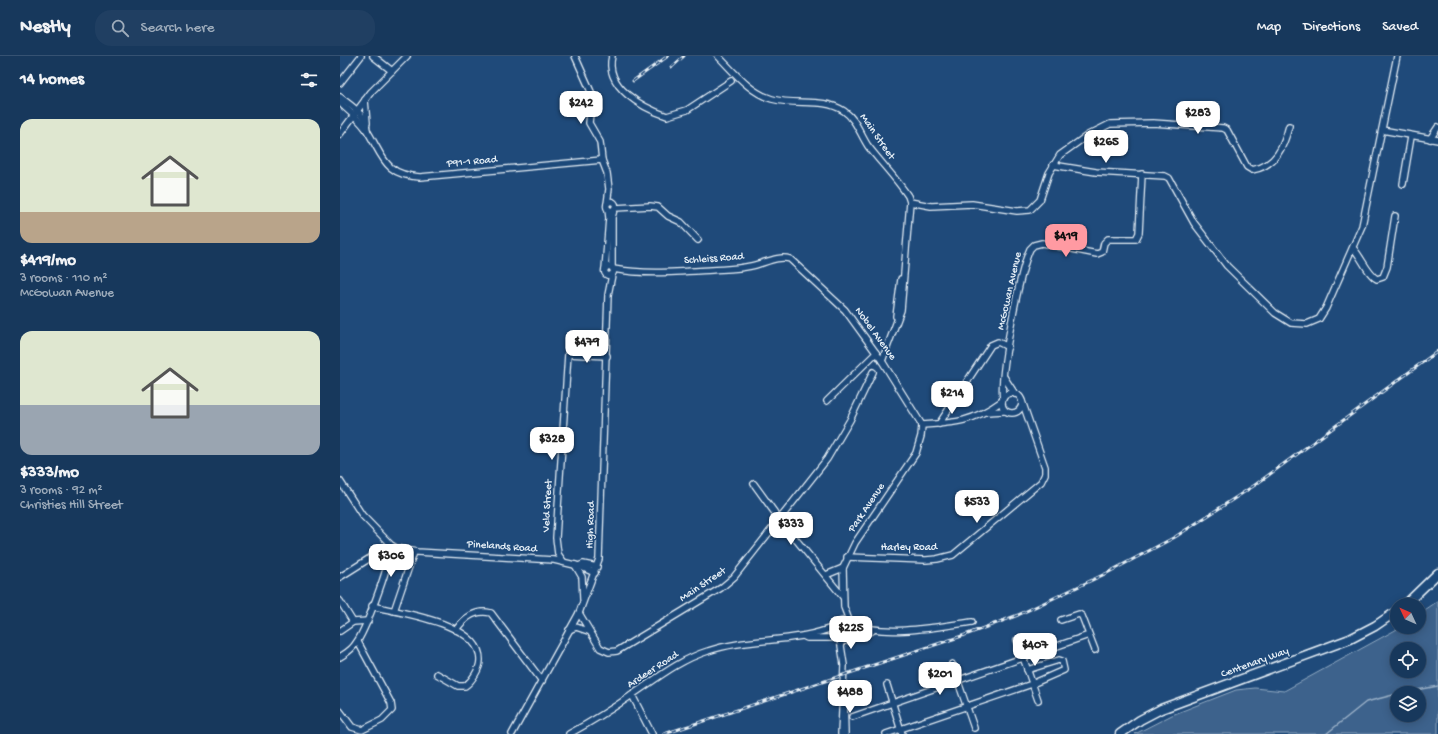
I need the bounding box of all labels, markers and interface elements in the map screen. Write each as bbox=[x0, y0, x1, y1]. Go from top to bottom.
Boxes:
search box bbox=[95, 10, 375, 46]
text: Nestly bbox=[20, 16, 71, 39]
icon: search bbox=[109, 17, 131, 39]
text: Search here bbox=[141, 19, 214, 37]
text: Map bbox=[1257, 19, 1281, 36]
text: Directions bbox=[1303, 19, 1360, 36]
text: Saved bbox=[1382, 19, 1418, 36]
icon: filters bbox=[298, 69, 320, 91]
text: 14 homes bbox=[20, 70, 84, 90]
pin: $242 bbox=[557, 91, 605, 125]
text: $242 bbox=[569, 96, 593, 111]
pin: $283 bbox=[1174, 101, 1222, 135]
text: $283 bbox=[1185, 106, 1211, 121]
street label: Main Street bbox=[857, 112, 898, 163]
pin: $265 bbox=[1082, 130, 1130, 164]
text: $265 bbox=[1093, 135, 1119, 150]
icon: home bbox=[134, 145, 206, 217]
street label: P91-1 Road bbox=[445, 154, 499, 170]
pin: $419 bbox=[1042, 224, 1090, 258]
text: $419 bbox=[1054, 229, 1078, 244]
text: $419/mo bbox=[20, 251, 76, 271]
street label: Schleiss Road bbox=[684, 251, 746, 267]
street label: McGowan Avenue bbox=[995, 251, 1025, 331]
text: 3 rooms · 110 m² bbox=[20, 271, 108, 286]
text: McGowan Avenue bbox=[20, 286, 114, 301]
street label: Nobel Avenue bbox=[852, 305, 898, 363]
pin: $479 bbox=[563, 330, 611, 364]
text: $479 bbox=[574, 335, 600, 350]
icon: home bbox=[134, 357, 206, 429]
pin: $214 bbox=[928, 381, 976, 415]
text: $214 bbox=[940, 386, 964, 401]
pin: $328 bbox=[528, 427, 576, 461]
text: $328 bbox=[539, 432, 565, 447]
text: $333/mo bbox=[20, 463, 79, 483]
street label: Veld Street bbox=[541, 478, 555, 534]
street label: Park Avenue bbox=[846, 481, 888, 536]
text: 3 rooms · 92 m² bbox=[20, 483, 103, 498]
pin: $533 bbox=[953, 490, 1001, 524]
text: $533 bbox=[964, 495, 990, 510]
text: Christies Hill Street bbox=[20, 498, 123, 513]
street label: High Road bbox=[584, 500, 598, 549]
pin: $333 bbox=[767, 512, 815, 546]
text: $333 bbox=[778, 517, 804, 532]
street label: Pinelands Road bbox=[466, 538, 539, 556]
street label: Harley Road bbox=[881, 542, 939, 554]
pin: $306 bbox=[367, 544, 415, 578]
text: $306 bbox=[378, 549, 404, 564]
street label: Main Street bbox=[678, 564, 730, 605]
north arrow bbox=[1390, 598, 1426, 634]
map controls bbox=[1390, 598, 1426, 722]
pin: $225 bbox=[827, 616, 875, 650]
text: $225 bbox=[838, 621, 864, 636]
pin: $407 bbox=[1011, 633, 1059, 667]
text: $407 bbox=[1022, 638, 1048, 653]
button: locate bbox=[1390, 642, 1426, 678]
street label: Centenary Way bbox=[1220, 645, 1291, 681]
street label: Ardeer Road bbox=[625, 648, 682, 691]
pin: $201 bbox=[916, 662, 964, 696]
text: $201 bbox=[928, 667, 952, 682]
pin: $488 bbox=[826, 680, 874, 714]
text: $488 bbox=[837, 685, 863, 700]
button: layers bbox=[1390, 686, 1426, 722]

